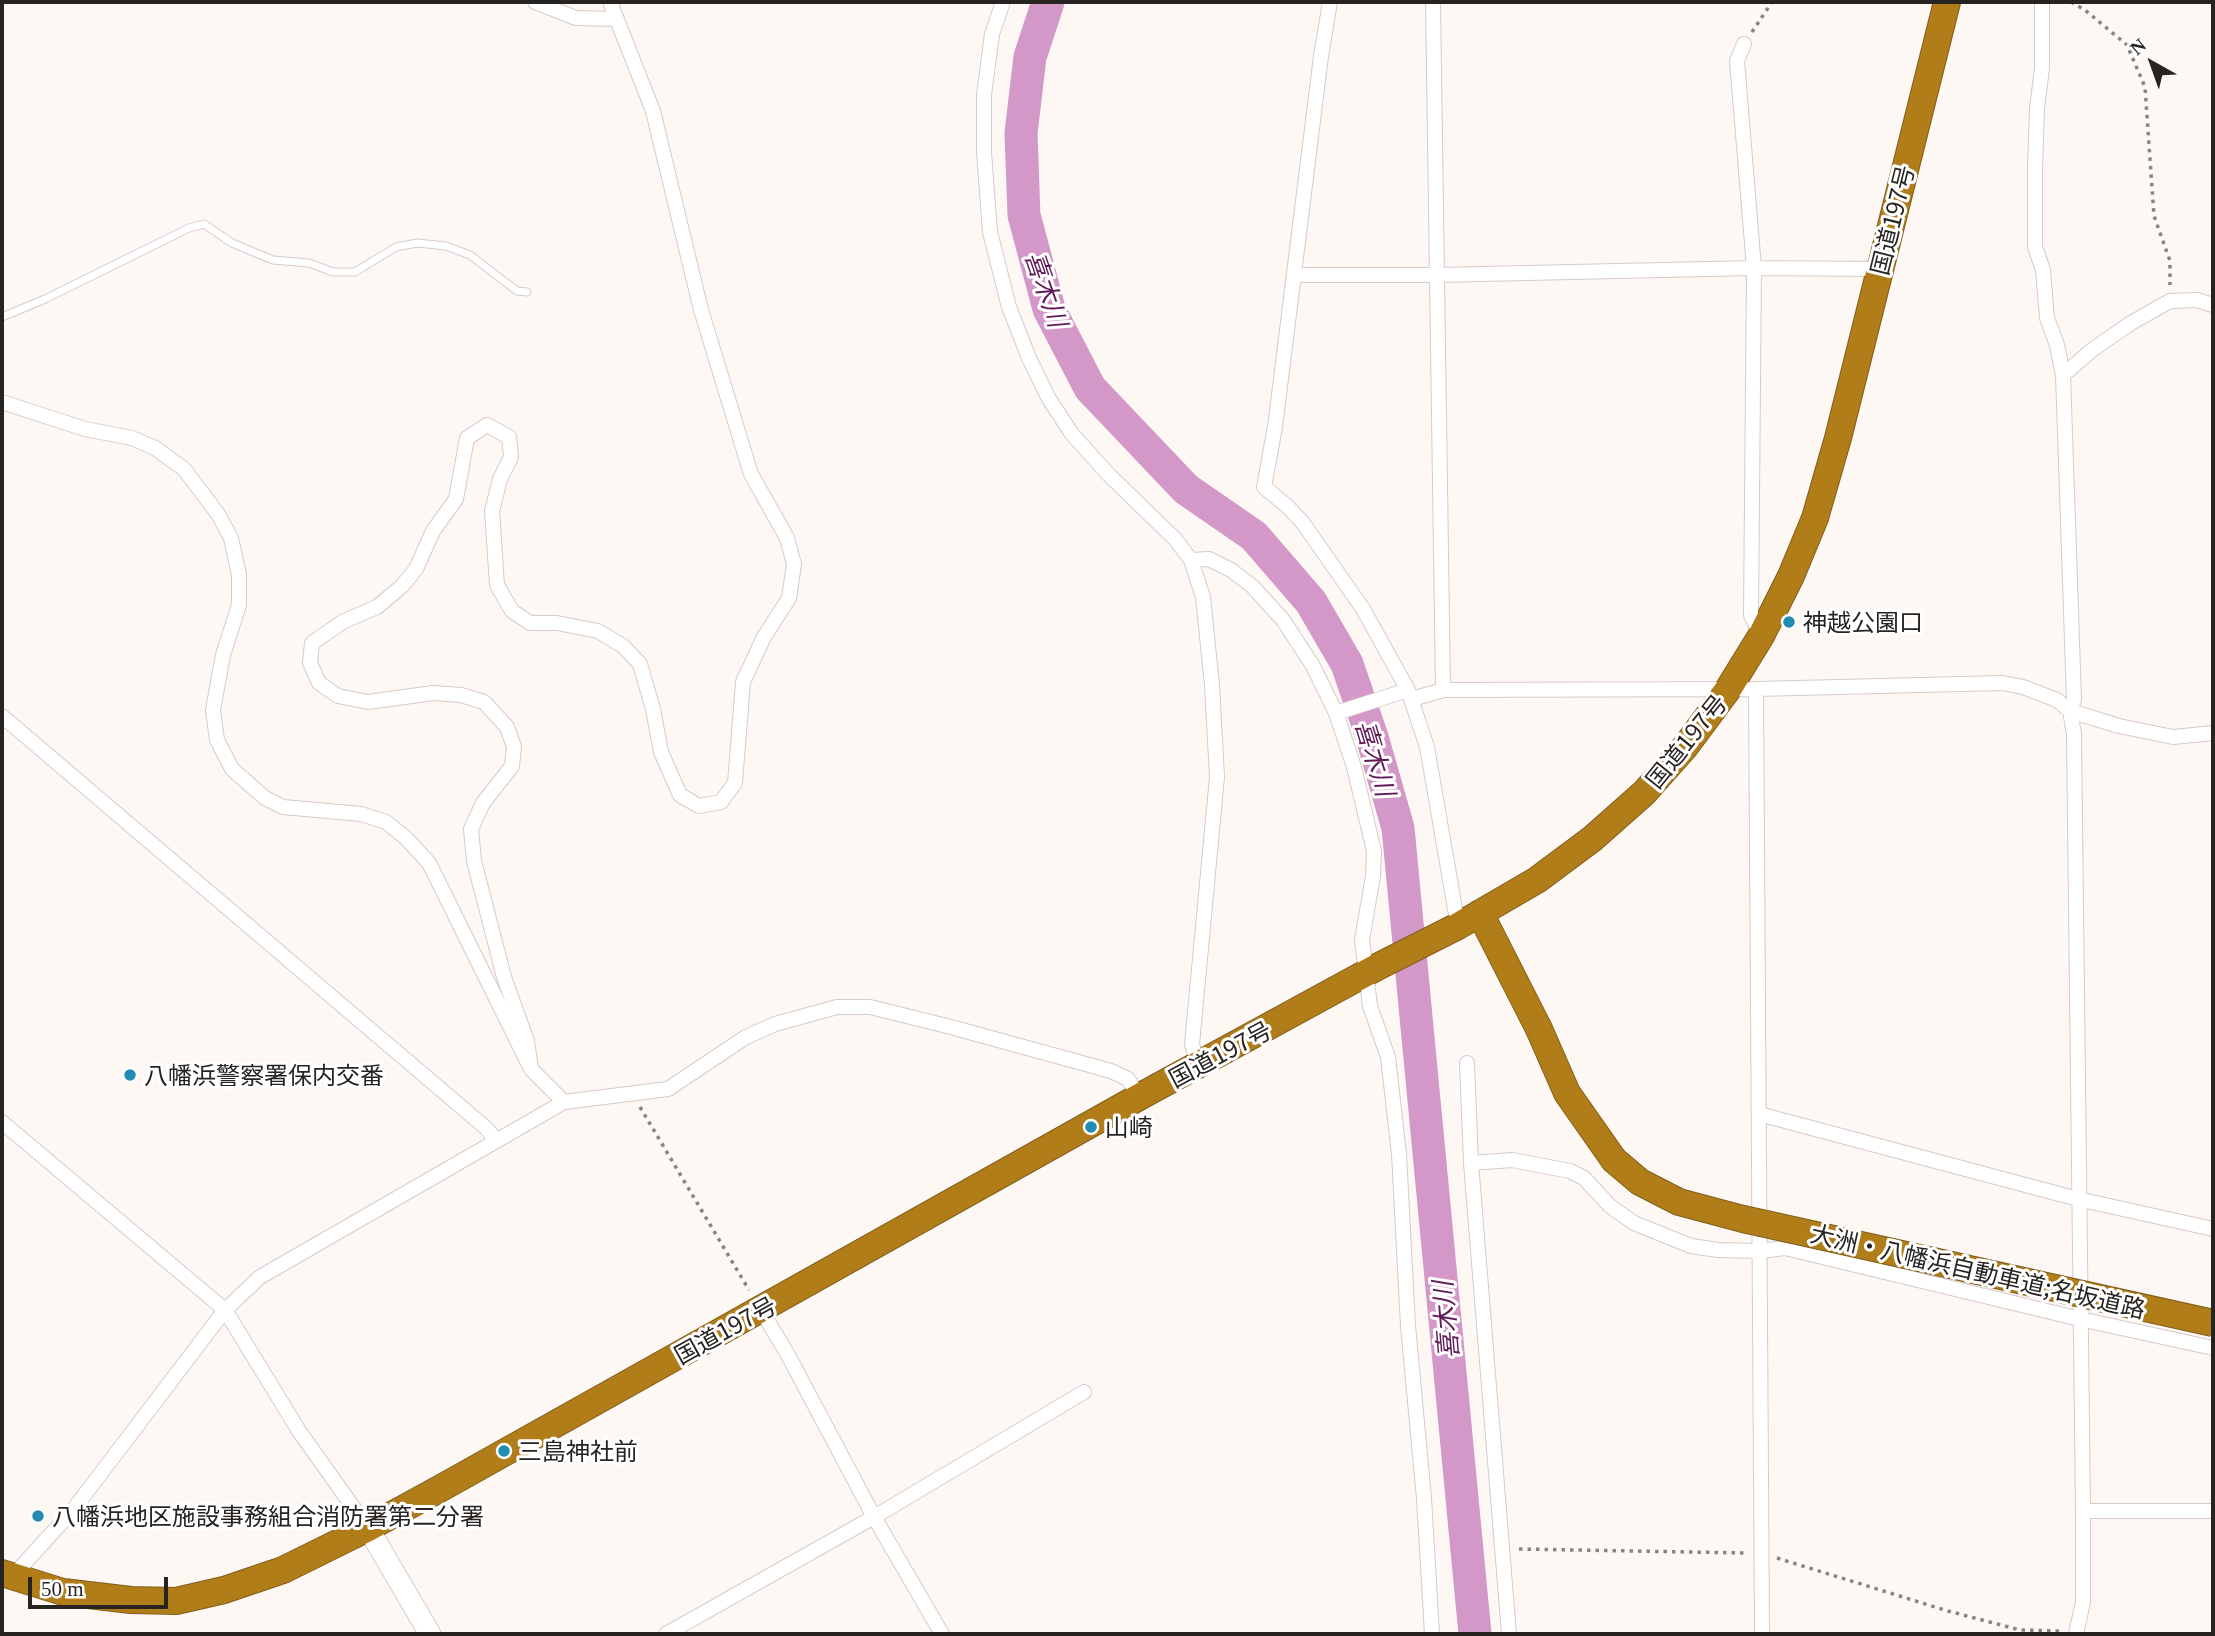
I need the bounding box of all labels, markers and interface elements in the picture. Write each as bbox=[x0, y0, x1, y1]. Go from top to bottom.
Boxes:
north arrow bbox=[2117, 28, 2187, 98]
text: N bbox=[2126, 34, 2150, 59]
street label: 国道197号 bbox=[1864, 162, 1920, 278]
water label: 喜木川 bbox=[1020, 247, 1074, 331]
place label: 神越公園口 bbox=[1803, 608, 1923, 636]
marker: 神越公園口 bbox=[1781, 614, 1797, 630]
street label: 国道197号 bbox=[1640, 688, 1732, 794]
water label: 喜木川 bbox=[1350, 716, 1402, 800]
street label: 国道197号 bbox=[1164, 1015, 1276, 1093]
place label: 八幡浜警察署保内交番 bbox=[144, 1061, 384, 1089]
marker: 八幡浜警察署保内交番 bbox=[122, 1067, 138, 1083]
place label: 山崎 bbox=[1105, 1113, 1153, 1141]
marker: 山崎 bbox=[1083, 1119, 1099, 1135]
street label: 大洲・八幡浜自動車道;名坂道路 bbox=[1808, 1218, 2148, 1324]
water label: 喜木川 bbox=[1426, 1280, 1464, 1360]
street label: 国道197号 bbox=[669, 1290, 781, 1370]
place label: 三島神社前 bbox=[518, 1437, 638, 1465]
marker: 三島神社前 bbox=[496, 1443, 512, 1459]
place label: 八幡浜地区施設事務組合消防署第二分署 bbox=[52, 1502, 484, 1530]
marker: 八幡浜地区施設事務組合消防署第二分署 bbox=[30, 1508, 46, 1524]
scale bar bbox=[32, 1562, 172, 1606]
text: 50 m bbox=[41, 1577, 84, 1601]

